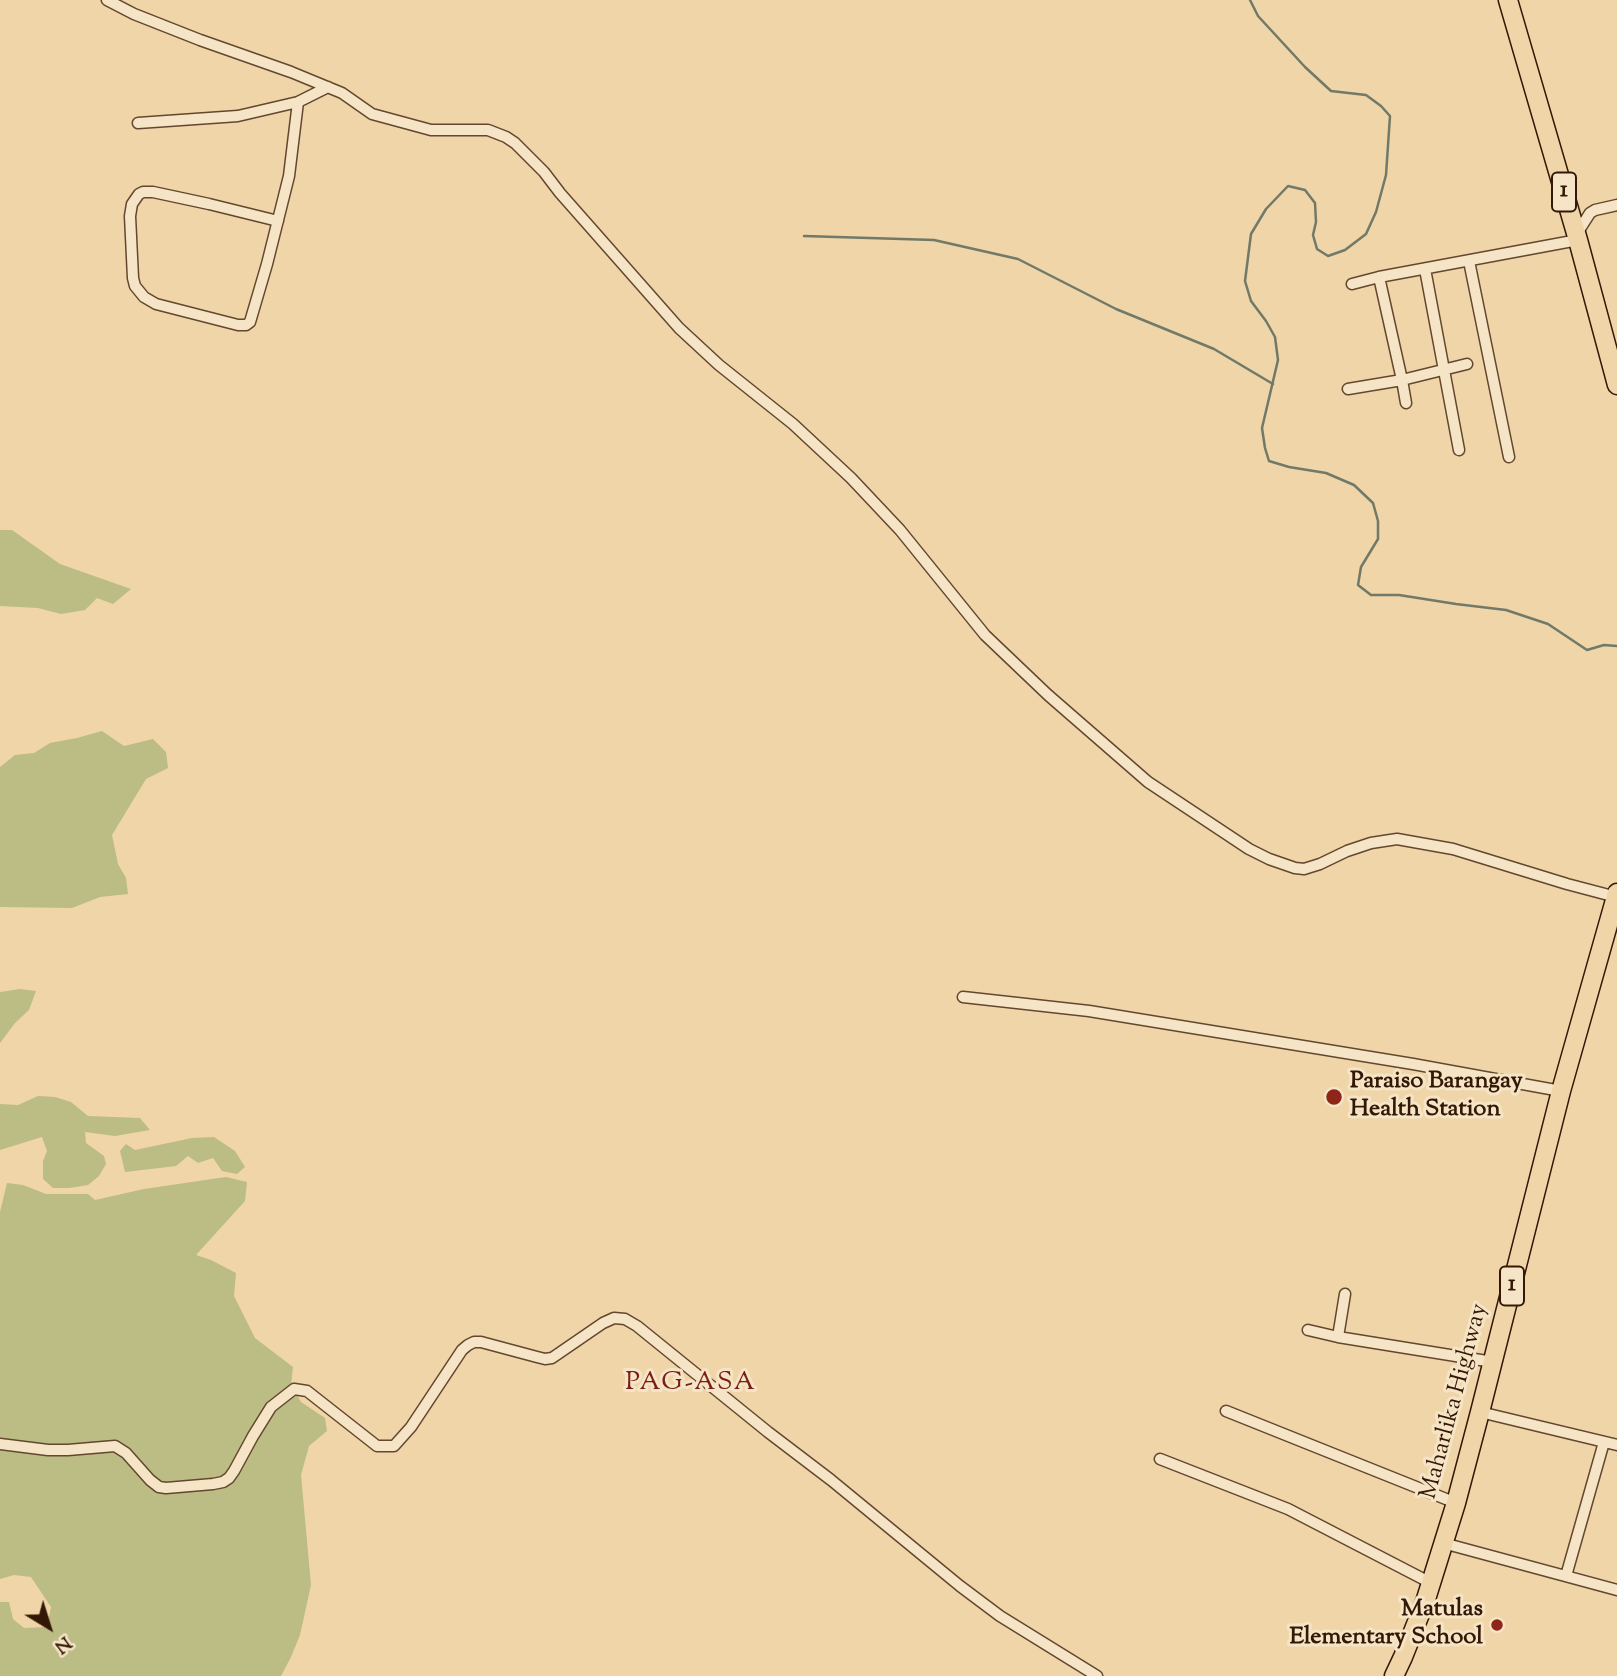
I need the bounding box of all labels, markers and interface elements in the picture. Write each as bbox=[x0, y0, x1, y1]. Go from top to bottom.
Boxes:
road number: 1 bbox=[1552, 172, 1576, 211]
place label: Paraiso Barangay Health Station bbox=[1350, 1069, 1523, 1125]
marker: Paraiso Barangay Health Station bbox=[1324, 1087, 1344, 1107]
road number: 1 bbox=[1500, 1266, 1524, 1306]
street label: Maharlika Highway bbox=[1416, 1301, 1496, 1503]
district label: PAG-ASA bbox=[626, 1369, 756, 1401]
north arrow bbox=[14, 1592, 84, 1662]
place label: Matulas Elementary School bbox=[1289, 1597, 1483, 1653]
marker: Matulas Elementary School bbox=[1489, 1617, 1505, 1633]
text: N bbox=[48, 1629, 77, 1659]

